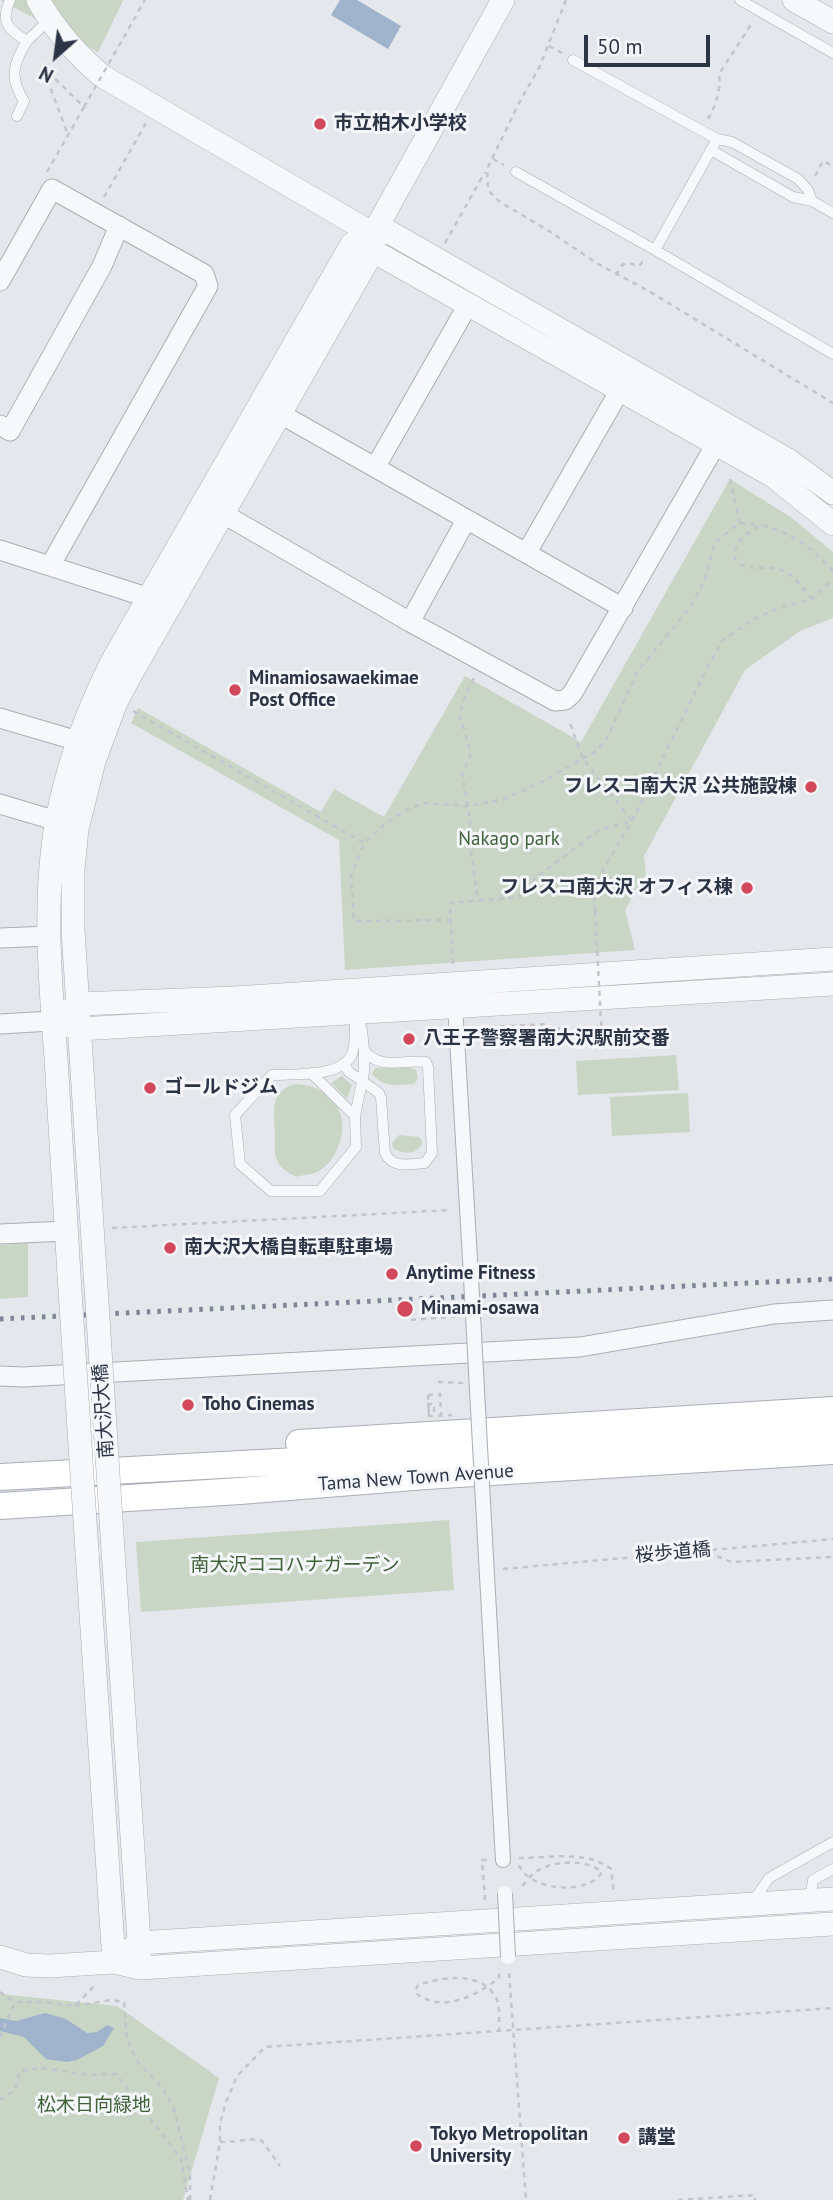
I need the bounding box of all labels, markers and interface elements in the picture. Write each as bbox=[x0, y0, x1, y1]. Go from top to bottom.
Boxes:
north arrow bbox=[21, 21, 91, 91]
scale bar bbox=[588, 21, 714, 65]
text: 50 m bbox=[597, 33, 643, 60]
text: N bbox=[35, 61, 57, 88]
place label: 市立柏木小学校 bbox=[334, 113, 467, 135]
marker: 市立柏木小学校 bbox=[312, 116, 328, 132]
place label: Minamiosawaekimae Post Office bbox=[249, 668, 419, 712]
marker: Minamiosawaekimae Post Office bbox=[227, 682, 243, 698]
place label: フレスコ南大沢 公共施設棟 bbox=[564, 776, 797, 798]
marker: フレスコ南大沢 公共施設棟 bbox=[803, 779, 819, 795]
park label: Nakago park bbox=[458, 829, 560, 851]
place label: フレスコ南大沢 オフィス棟 bbox=[500, 877, 733, 899]
marker: フレスコ南大沢 オフィス棟 bbox=[739, 880, 755, 896]
place label: 八王子警察署南大沢駅前交番 bbox=[423, 1028, 670, 1050]
marker: 八王子警察署南大沢駅前交番 bbox=[401, 1031, 417, 1047]
place label: ゴールドジム bbox=[164, 1077, 278, 1099]
marker: ゴールドジム bbox=[142, 1080, 158, 1096]
place label: 南大沢大橋自転車駐車場 bbox=[184, 1237, 393, 1259]
marker: 南大沢大橋自転車駐車場 bbox=[162, 1240, 178, 1256]
place label: Anytime Fitness bbox=[406, 1263, 536, 1285]
marker: Anytime Fitness bbox=[384, 1266, 400, 1282]
place label: Minami-osawa bbox=[421, 1298, 539, 1320]
marker: Minami-osawa bbox=[395, 1299, 415, 1319]
street label: 南大沢大橋 bbox=[89, 1363, 119, 1459]
place label: Toho Cinemas bbox=[202, 1394, 314, 1416]
marker: Toho Cinemas bbox=[180, 1397, 196, 1413]
street label: Tama New Town Avenue bbox=[317, 1460, 515, 1496]
street label: 桜歩道橋 bbox=[634, 1538, 712, 1568]
park label: 南大沢ココハナガーデン bbox=[191, 1555, 399, 1577]
park label: 松木日向緑地 bbox=[37, 2095, 151, 2117]
place label: Tokyo Metropolitan University bbox=[430, 2124, 588, 2168]
place label: 講堂 bbox=[638, 2127, 676, 2149]
marker: 講堂 bbox=[616, 2130, 632, 2146]
marker: Tokyo Metropolitan University bbox=[408, 2138, 424, 2154]

